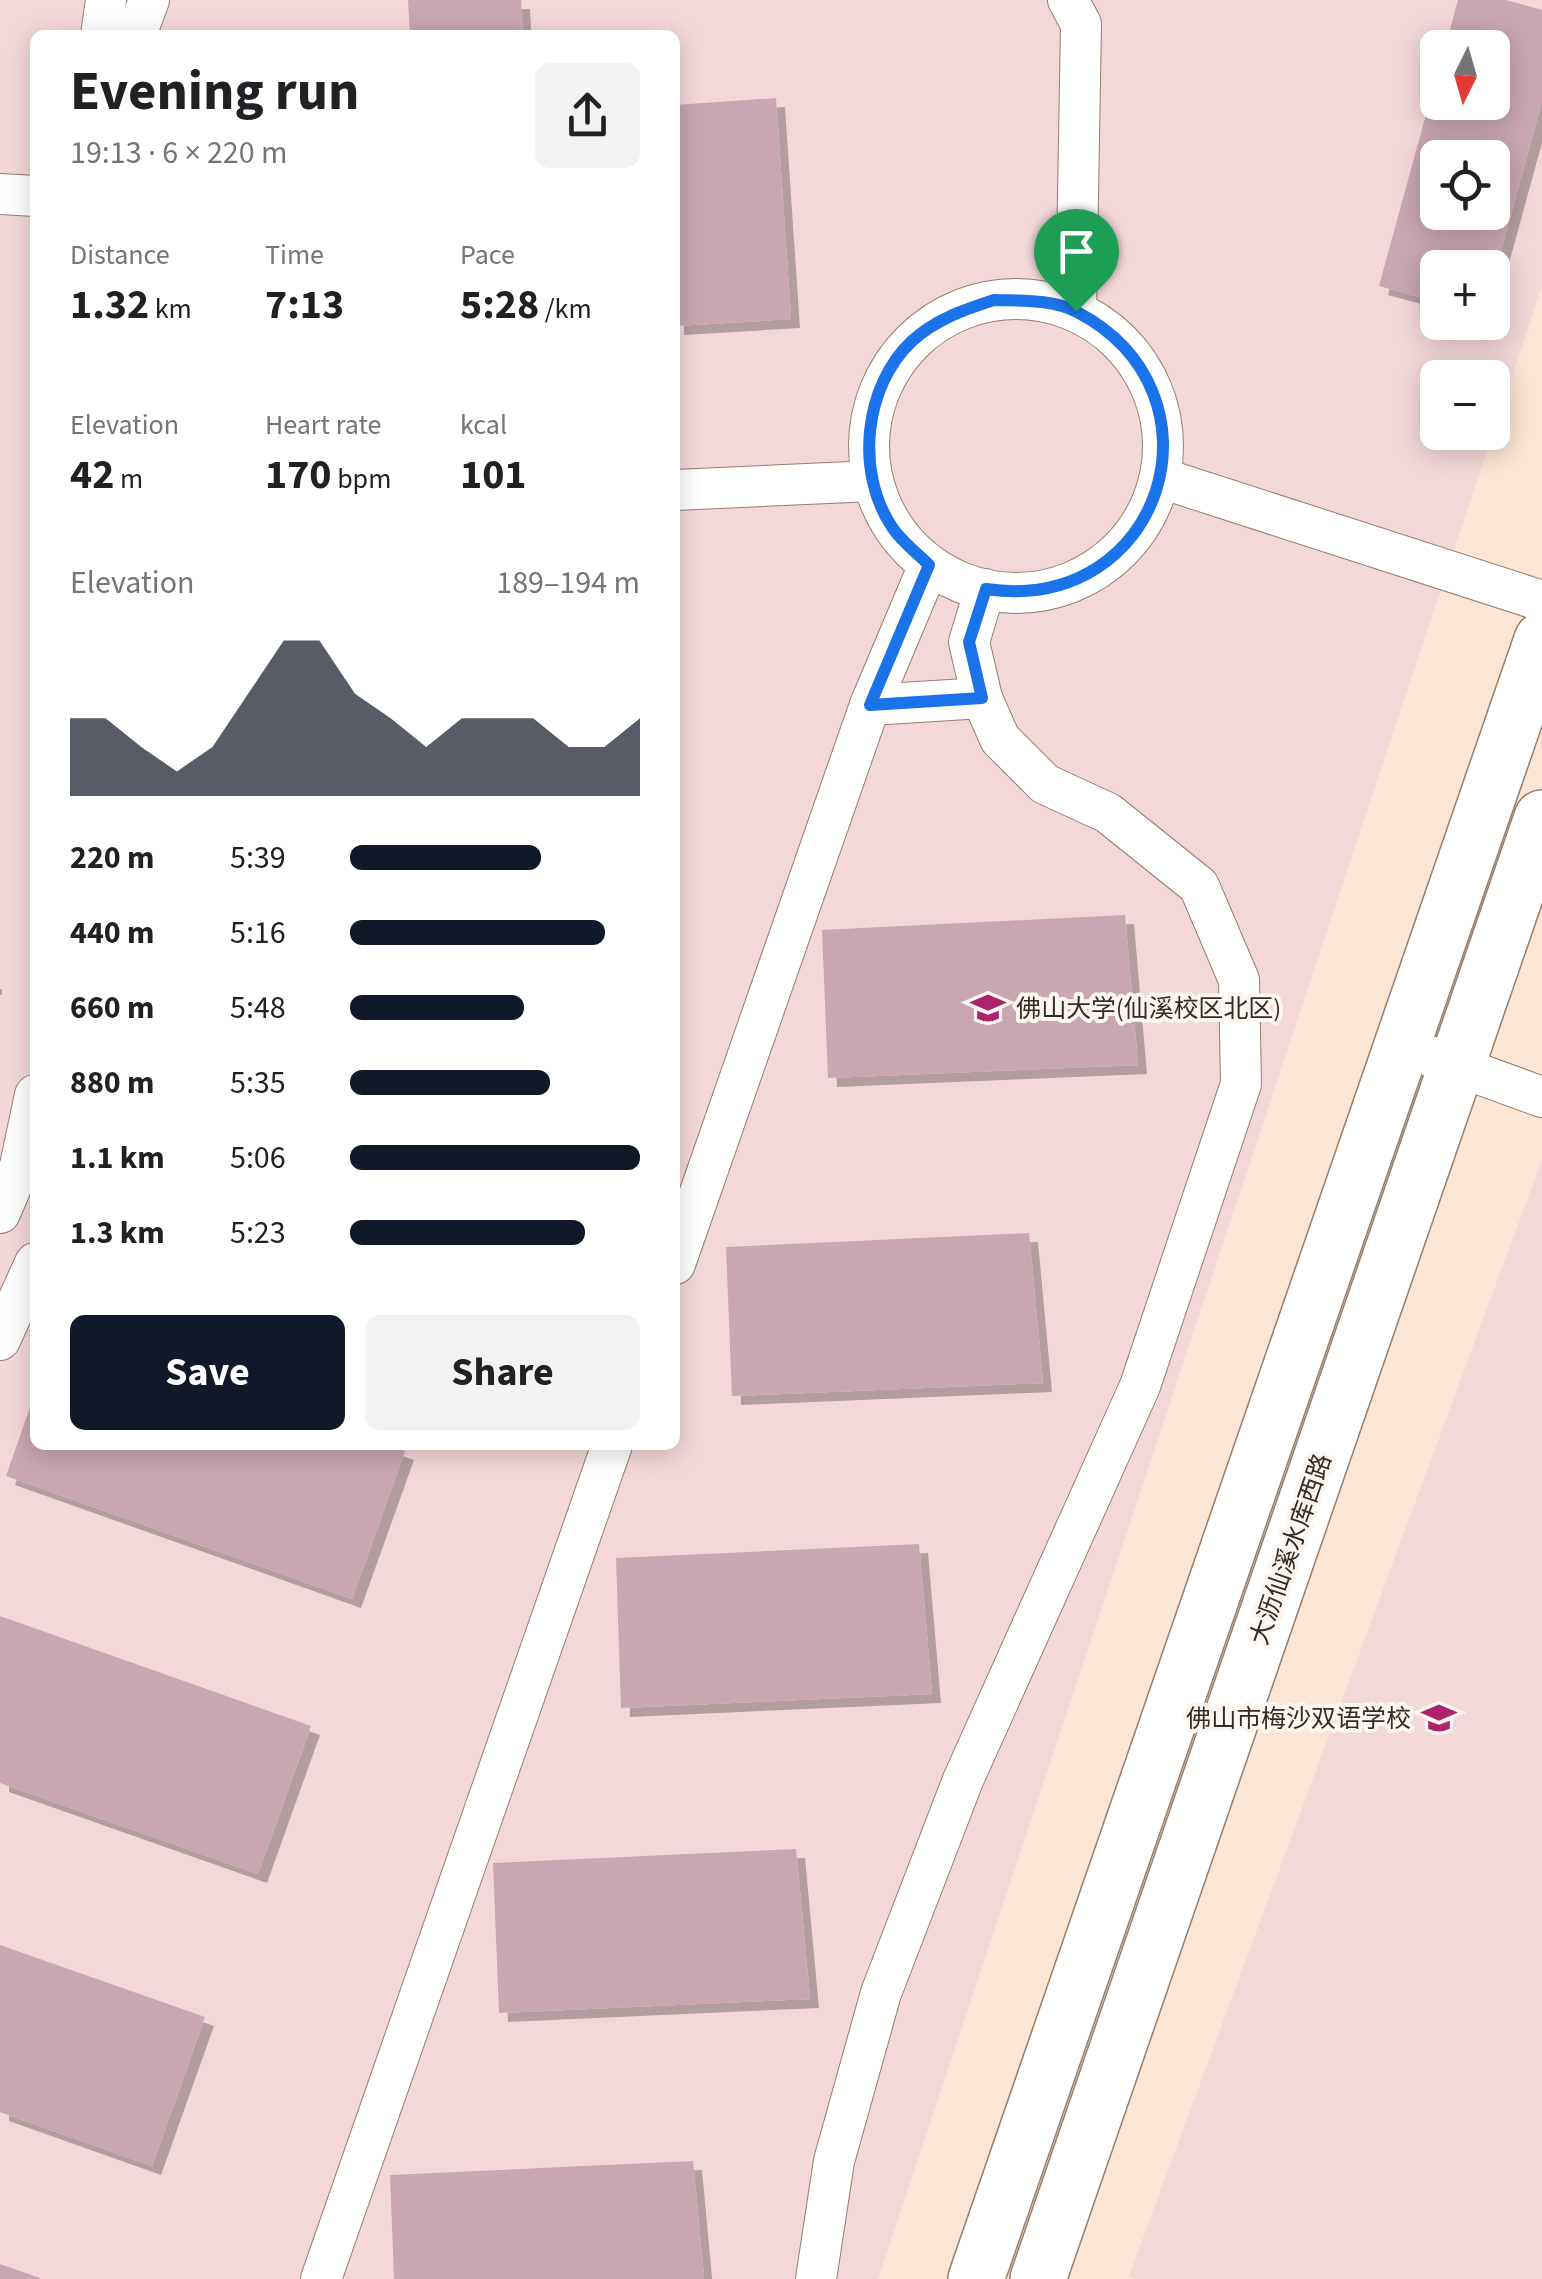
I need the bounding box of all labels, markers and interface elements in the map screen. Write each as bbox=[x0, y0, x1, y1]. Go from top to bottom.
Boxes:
north arrow bbox=[1420, 30, 1510, 120]
map controls bbox=[1420, 30, 1510, 450]
text: Evening run bbox=[70, 53, 359, 131]
button: share bbox=[535, 63, 640, 168]
text: 19:13 · 6 × 220 m bbox=[70, 130, 288, 176]
button: locate bbox=[1420, 140, 1510, 230]
pin bbox=[1034, 209, 1119, 312]
icon: arrive bbox=[1049, 224, 1104, 279]
text: Distance bbox=[70, 235, 170, 275]
text: Time bbox=[265, 235, 324, 275]
text: Pace bbox=[460, 235, 515, 275]
button: + bbox=[1420, 250, 1510, 340]
text: 1.32 bbox=[70, 275, 149, 335]
text: 7:13 bbox=[265, 275, 344, 335]
text: 5:28 bbox=[460, 275, 539, 335]
text: km bbox=[149, 289, 192, 329]
text: /km bbox=[539, 289, 592, 329]
button: − bbox=[1420, 360, 1510, 450]
text: Elevation bbox=[70, 405, 179, 445]
text: Heart rate bbox=[265, 405, 381, 445]
text: kcal bbox=[460, 405, 507, 445]
text: 42 bbox=[70, 445, 114, 505]
text: 170 bbox=[265, 445, 332, 505]
text: 101 bbox=[460, 445, 527, 505]
text: m bbox=[114, 459, 143, 499]
text: bpm bbox=[332, 459, 391, 499]
text: Elevation bbox=[70, 560, 195, 606]
text: 189–194 m bbox=[496, 560, 640, 606]
text: 220 m bbox=[70, 835, 155, 881]
text: 5:39 bbox=[230, 835, 286, 881]
text: 440 m bbox=[70, 910, 155, 956]
text: 5:16 bbox=[230, 910, 286, 956]
text: 660 m bbox=[70, 985, 155, 1031]
text: 5:48 bbox=[230, 985, 286, 1031]
school or university icon: 佛山大学(仙溪校区北区) bbox=[969, 989, 1007, 1027]
place label: 佛山大学(仙溪校区北区) bbox=[1016, 991, 1281, 1027]
text: 880 m bbox=[70, 1060, 155, 1106]
text: 5:35 bbox=[230, 1060, 286, 1106]
text: 1.1 km bbox=[70, 1135, 165, 1181]
text: 5:06 bbox=[230, 1135, 286, 1181]
text: 1.3 km bbox=[70, 1210, 165, 1256]
text: 5:23 bbox=[230, 1210, 286, 1256]
button: Save bbox=[70, 1315, 345, 1430]
button: Share bbox=[365, 1315, 640, 1430]
street label: 大沥仙溪水库西路 bbox=[1241, 1449, 1341, 1650]
school or university icon: 佛山市梅沙双语学校 bbox=[1420, 1699, 1458, 1737]
place label: 佛山市梅沙双语学校 bbox=[1186, 1701, 1411, 1737]

